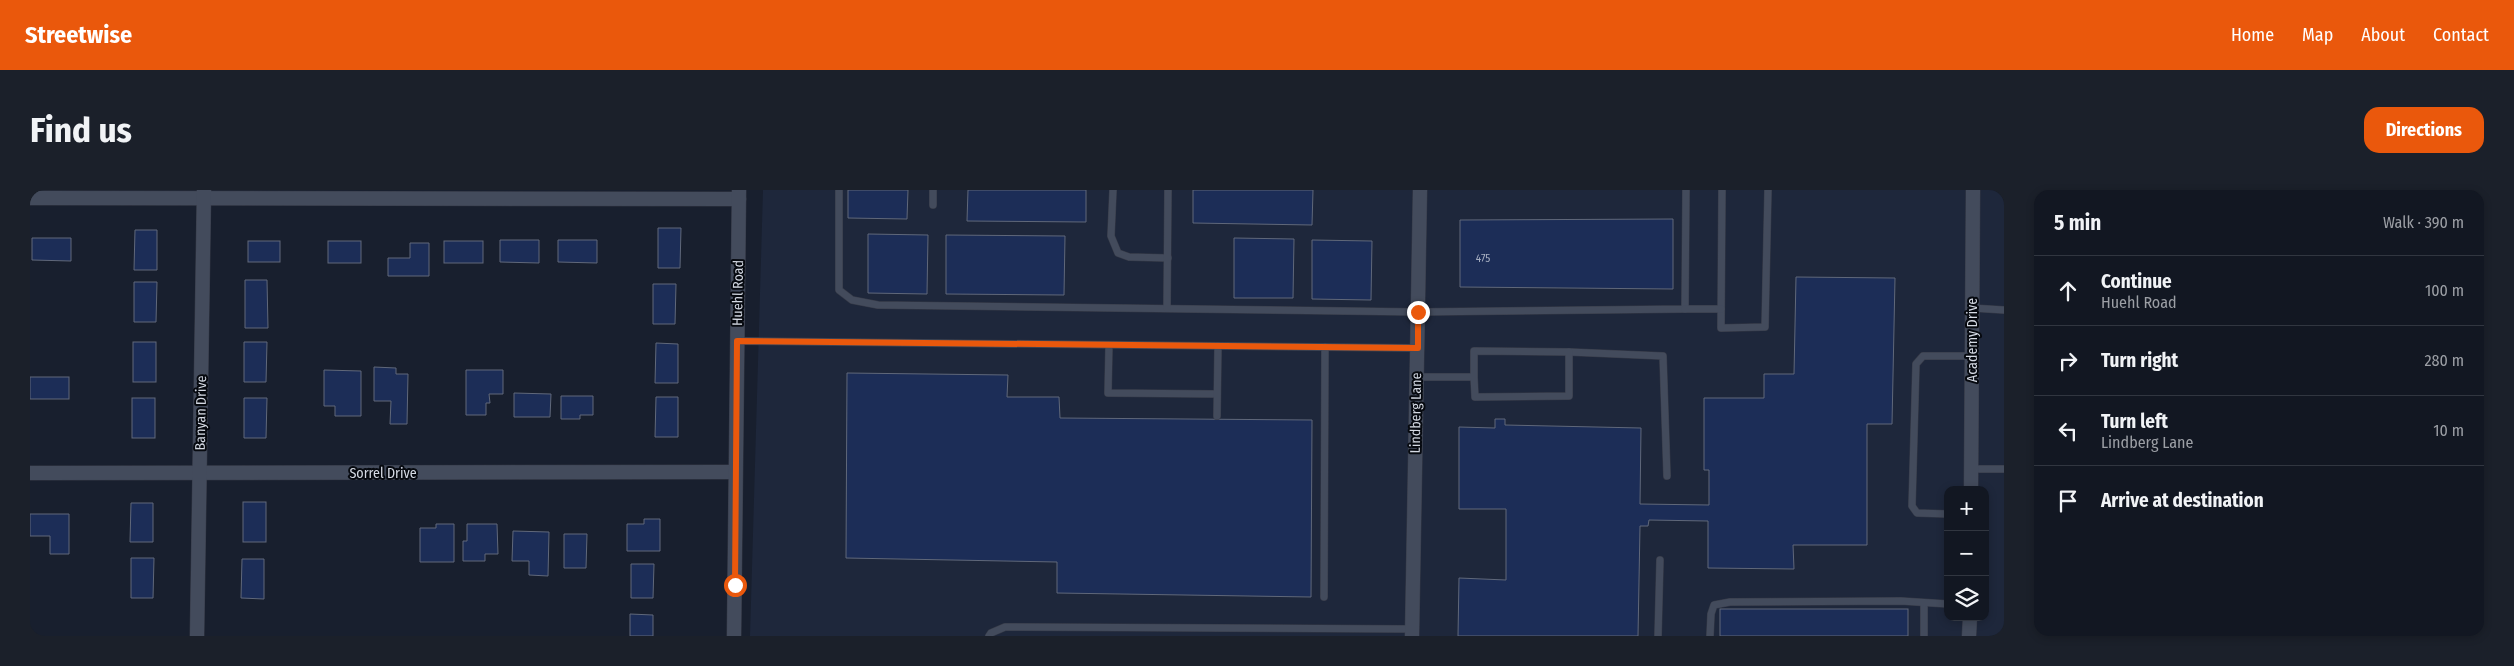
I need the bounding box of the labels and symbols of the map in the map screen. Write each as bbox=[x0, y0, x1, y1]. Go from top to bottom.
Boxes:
house number: 475 bbox=[1476, 252, 1490, 265]
street label: Huehl Road bbox=[729, 260, 747, 326]
street label: Academy Drive bbox=[1964, 298, 1981, 382]
route end bbox=[1407, 301, 1430, 324]
street label: Lindberg Lane bbox=[1407, 372, 1425, 454]
street label: Banyan Drive bbox=[192, 375, 210, 451]
street label: Sorrel Drive bbox=[349, 465, 417, 482]
route start bbox=[724, 574, 747, 597]

